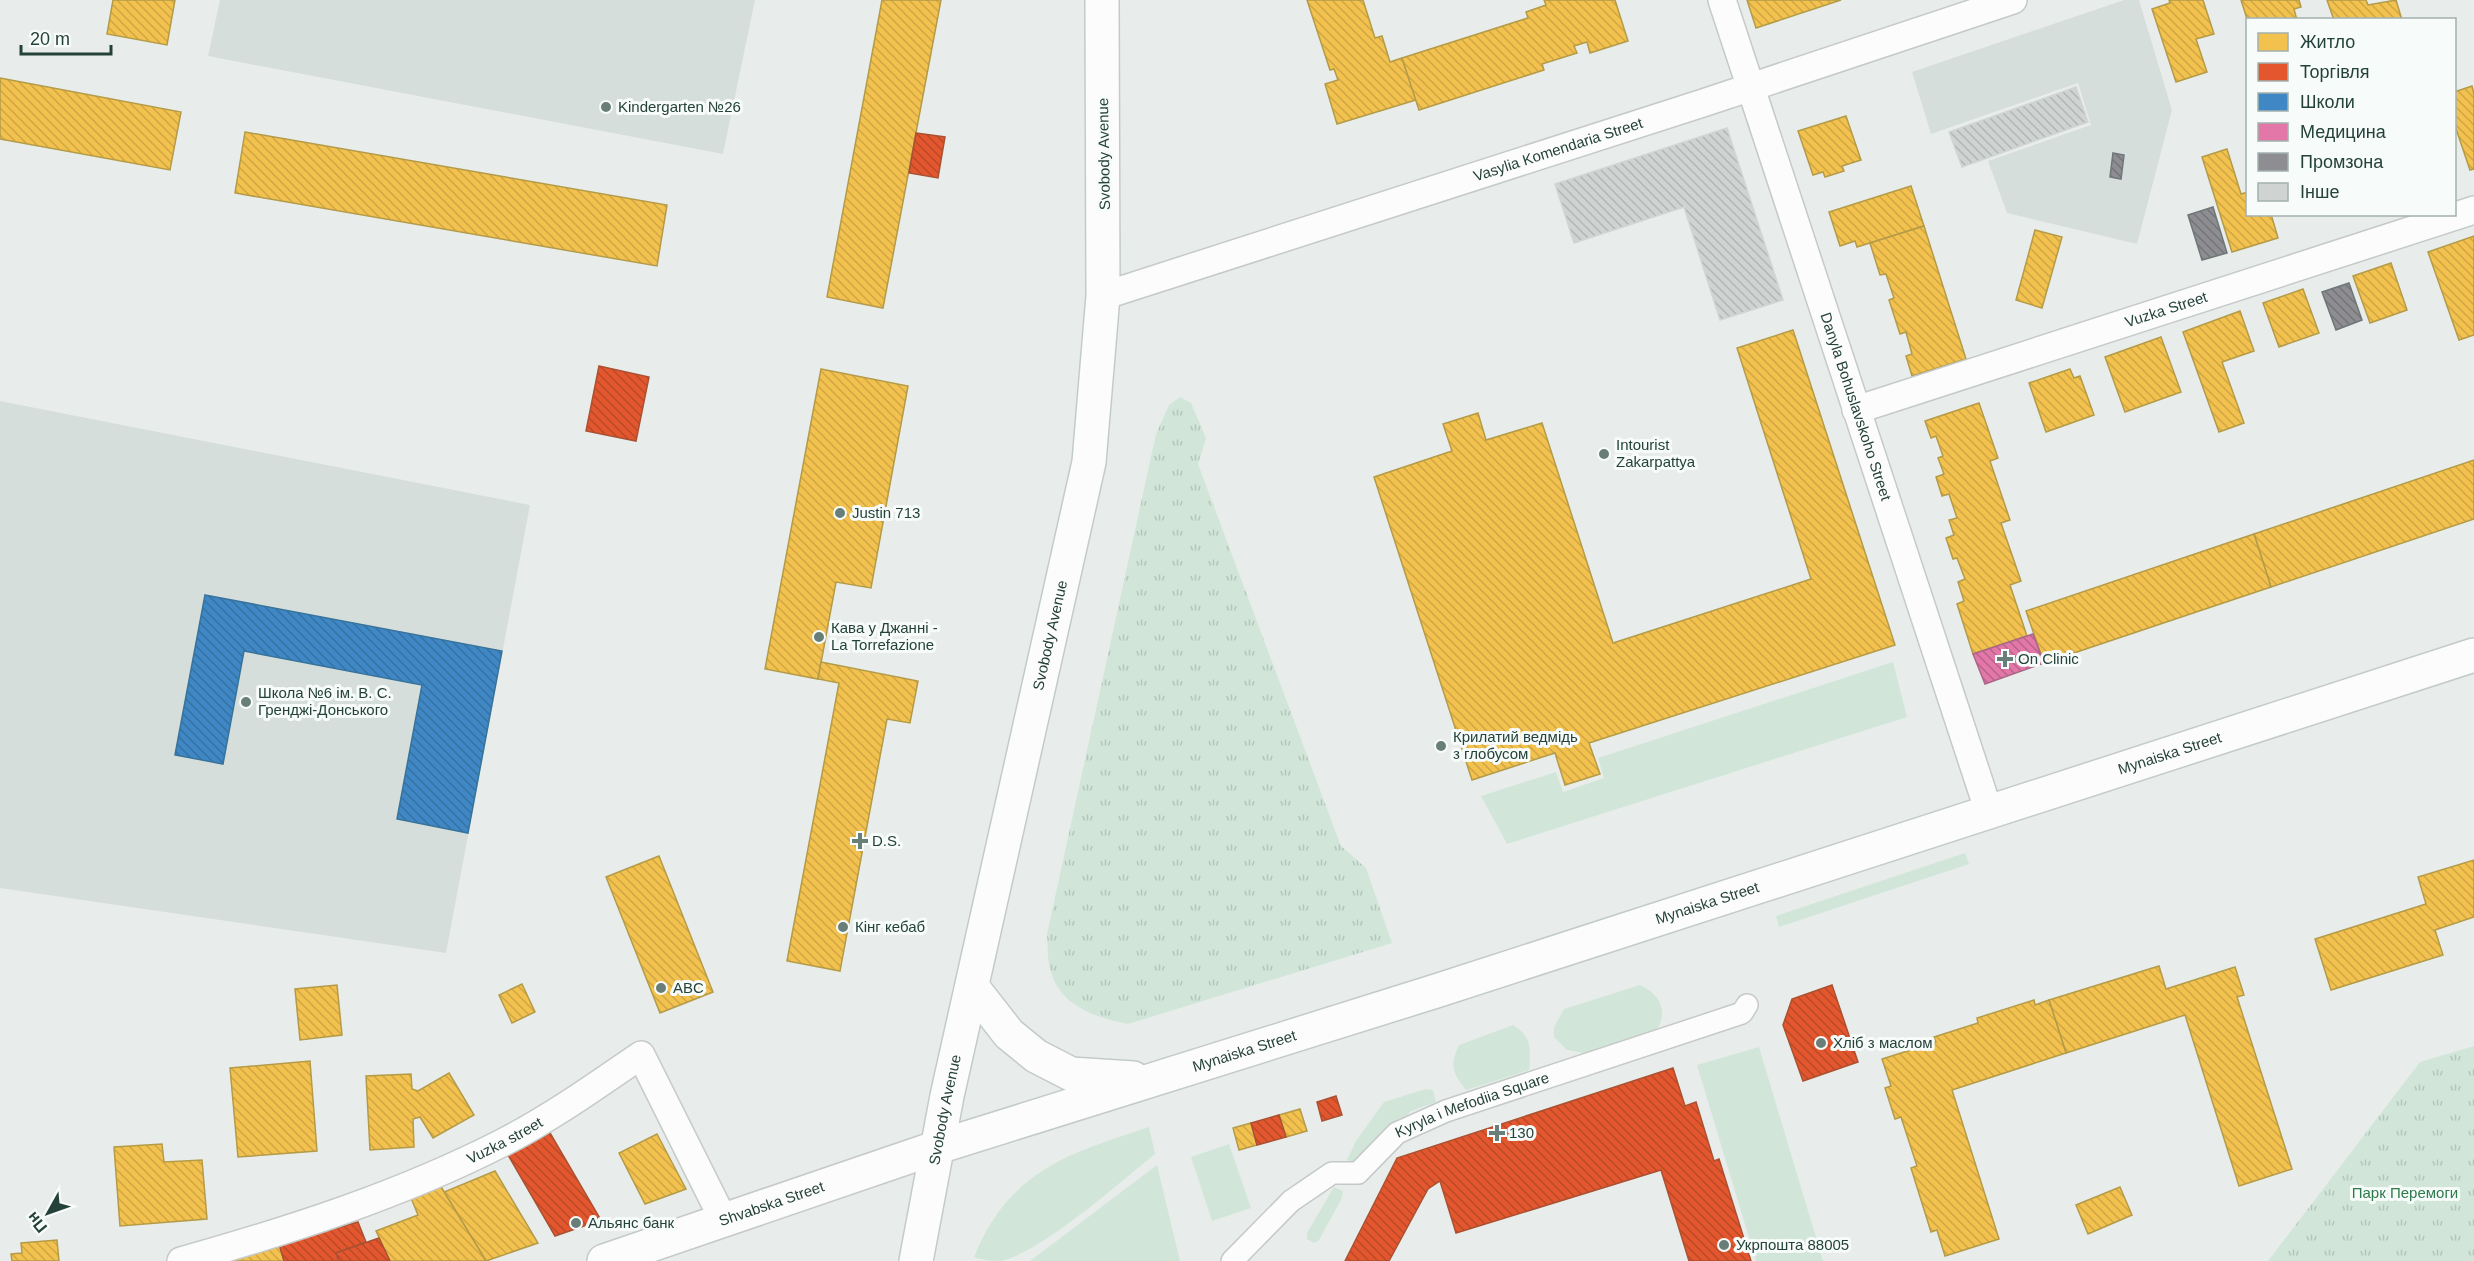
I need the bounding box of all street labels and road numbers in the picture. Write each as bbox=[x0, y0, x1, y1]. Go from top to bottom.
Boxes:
street label: Svobody Avenue bbox=[1094, 98, 1113, 210]
street label: Vasylia Komendaria Street bbox=[1471, 114, 1645, 184]
street label: Vuzka Street bbox=[2123, 288, 2210, 330]
street label: Danyla Bohuslavskoho Street bbox=[1817, 310, 1895, 503]
street label: Svobody Avenue bbox=[1029, 579, 1070, 692]
street label: Mynaiska Street bbox=[2116, 728, 2224, 778]
street label: Mynaiska Street bbox=[1653, 878, 1762, 927]
street label: Mynaiska Street bbox=[1190, 1026, 1299, 1075]
street label: Svobody Avenue bbox=[925, 1053, 964, 1166]
street label: Kyryla i Mefodiia Square bbox=[1392, 1069, 1551, 1141]
street label: Vuzka street bbox=[464, 1113, 546, 1167]
street label: Shvabska Street bbox=[717, 1177, 827, 1229]

